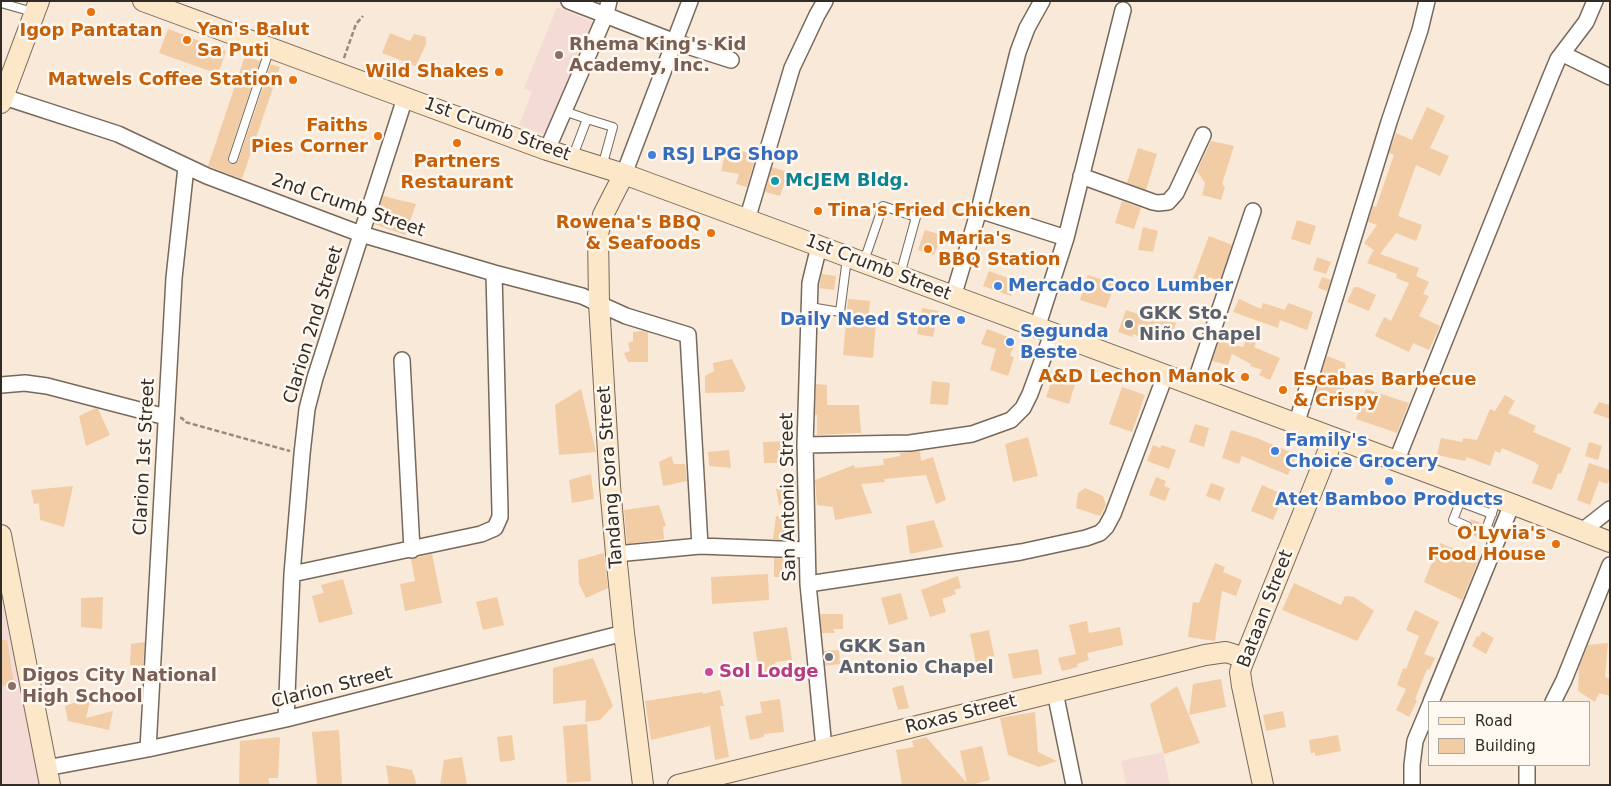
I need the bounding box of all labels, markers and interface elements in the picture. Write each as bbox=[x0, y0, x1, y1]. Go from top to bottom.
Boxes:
marker: Igop Pantatan bbox=[85, 6, 97, 18]
place label: Yan's Balut Sa Puti bbox=[197, 19, 309, 62]
place label: Igop Pantatan bbox=[19, 20, 163, 42]
marker: Yan's Balut Sa Puti bbox=[181, 34, 193, 46]
place label: Rhema King's Kid Academy, Inc. bbox=[569, 34, 746, 76]
marker: Rhema King's Kid Academy, Inc. bbox=[553, 49, 565, 61]
place label: Wild Shakes bbox=[365, 61, 489, 83]
marker: Wild Shakes bbox=[493, 66, 505, 78]
place label: Matwels Coffee Station bbox=[48, 69, 283, 91]
marker: Matwels Coffee Station bbox=[287, 74, 299, 86]
street label: 1st Crumb Street bbox=[421, 93, 573, 167]
place label: Faiths Pies Corner bbox=[251, 115, 368, 158]
marker: Faiths Pies Corner bbox=[372, 130, 384, 142]
marker: Partners Restaurant bbox=[451, 137, 463, 149]
place label: RSJ LPG Shop bbox=[662, 144, 799, 166]
marker: RSJ LPG Shop bbox=[646, 149, 658, 161]
place label: Partners Restaurant bbox=[401, 151, 513, 193]
street label: 2nd Crumb Street bbox=[268, 170, 428, 242]
place label: McJEM Bldg. bbox=[785, 170, 909, 192]
marker: McJEM Bldg. bbox=[769, 175, 781, 187]
place label: Tina's Fried Chicken bbox=[828, 200, 1031, 222]
marker: Tina's Fried Chicken bbox=[812, 205, 824, 217]
place label: Rowena's BBQ & Seafoods bbox=[556, 212, 701, 254]
marker: Rowena's BBQ & Seafoods bbox=[705, 227, 717, 239]
place label: Maria's BBQ Station bbox=[938, 228, 1061, 270]
street label: 1st Crumb Street bbox=[802, 230, 954, 306]
street label: Clarion 2nd Street bbox=[280, 243, 348, 407]
marker: Maria's BBQ Station bbox=[922, 243, 934, 255]
place label: Mercado Coco Lumber bbox=[1008, 275, 1233, 297]
marker: Mercado Coco Lumber bbox=[992, 280, 1004, 292]
place label: GKK Sto. Niño Chapel bbox=[1139, 303, 1261, 346]
place label: Daily Need Store bbox=[780, 309, 951, 331]
marker: Daily Need Store bbox=[955, 314, 967, 326]
marker: GKK Sto. Niño Chapel bbox=[1123, 318, 1135, 330]
place label: Segunda Beste bbox=[1020, 321, 1109, 364]
marker: Segunda Beste bbox=[1004, 336, 1016, 348]
place label: A&D Lechon Manok bbox=[1038, 366, 1235, 388]
place label: Escabas Barbecue & Crispy bbox=[1293, 369, 1476, 412]
marker: A&D Lechon Manok bbox=[1239, 371, 1251, 383]
street label: Clarion 1st Street bbox=[130, 378, 160, 536]
marker: Escabas Barbecue & Crispy bbox=[1277, 384, 1289, 396]
street label: Tandang Sora Street bbox=[594, 385, 628, 569]
street label: San Antonio Street bbox=[777, 412, 801, 582]
place label: Family's Choice Grocery bbox=[1285, 430, 1438, 472]
marker: Family's Choice Grocery bbox=[1269, 445, 1281, 457]
marker: Atet Bamboo Products bbox=[1383, 475, 1395, 487]
place label: Atet Bamboo Products bbox=[1275, 489, 1503, 511]
place label: O'Lyvia's Food House bbox=[1427, 523, 1546, 566]
marker: O'Lyvia's Food House bbox=[1550, 538, 1562, 550]
street label: Bataan Street bbox=[1234, 547, 1298, 671]
place label: GKK San Antonio Chapel bbox=[839, 636, 994, 679]
marker: GKK San Antonio Chapel bbox=[823, 651, 835, 663]
place label: Sol Lodge bbox=[719, 661, 819, 683]
street label: Clarion Street bbox=[269, 663, 395, 713]
place label: Digos City National High School bbox=[22, 665, 217, 708]
marker: Sol Lodge bbox=[703, 666, 715, 678]
marker: Digos City National High School bbox=[6, 680, 18, 692]
street label: Roxas Street bbox=[903, 691, 1019, 739]
legend bbox=[1428, 701, 1591, 766]
text: Road bbox=[1475, 712, 1513, 730]
text: Building bbox=[1475, 737, 1536, 755]

